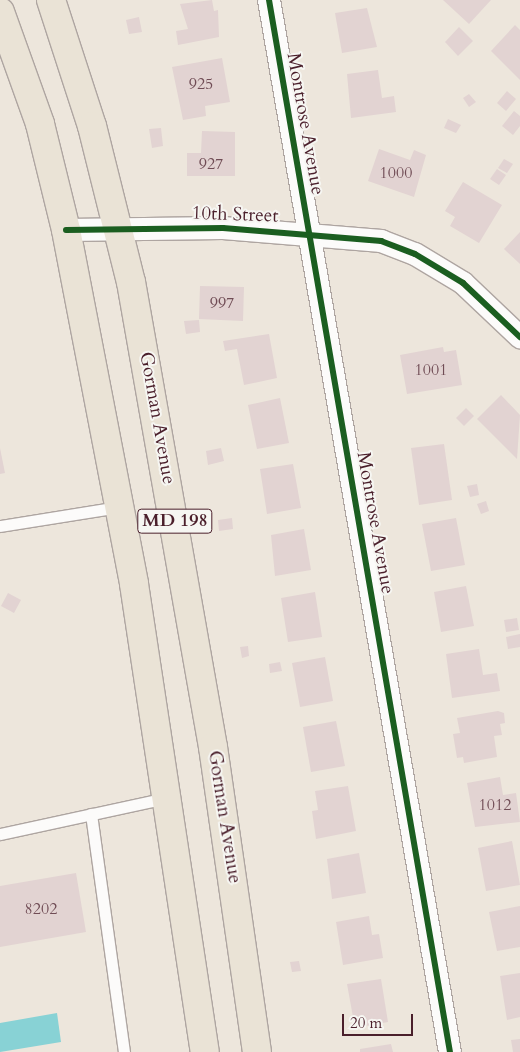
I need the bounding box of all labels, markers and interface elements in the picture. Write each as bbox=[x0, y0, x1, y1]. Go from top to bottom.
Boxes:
street label: Montrose Avenue bbox=[281, 51, 329, 197]
house number: 925 bbox=[189, 74, 213, 94]
house number: 927 bbox=[199, 154, 223, 174]
house number: 1000 bbox=[380, 163, 412, 183]
street label: 10th Street bbox=[191, 202, 279, 228]
house number: 997 bbox=[210, 293, 234, 313]
street label: Gorman Avenue bbox=[134, 350, 180, 486]
house number: 1001 bbox=[415, 360, 447, 380]
street label: Montrose Avenue bbox=[351, 450, 399, 596]
road number: MD 198 bbox=[136, 506, 214, 536]
street label: Gorman Avenue bbox=[202, 749, 246, 885]
house number: 1012 bbox=[479, 795, 511, 815]
house number: 8202 bbox=[25, 899, 57, 919]
scale bar bbox=[345, 1004, 416, 1036]
text: 20 m bbox=[350, 1013, 382, 1033]

